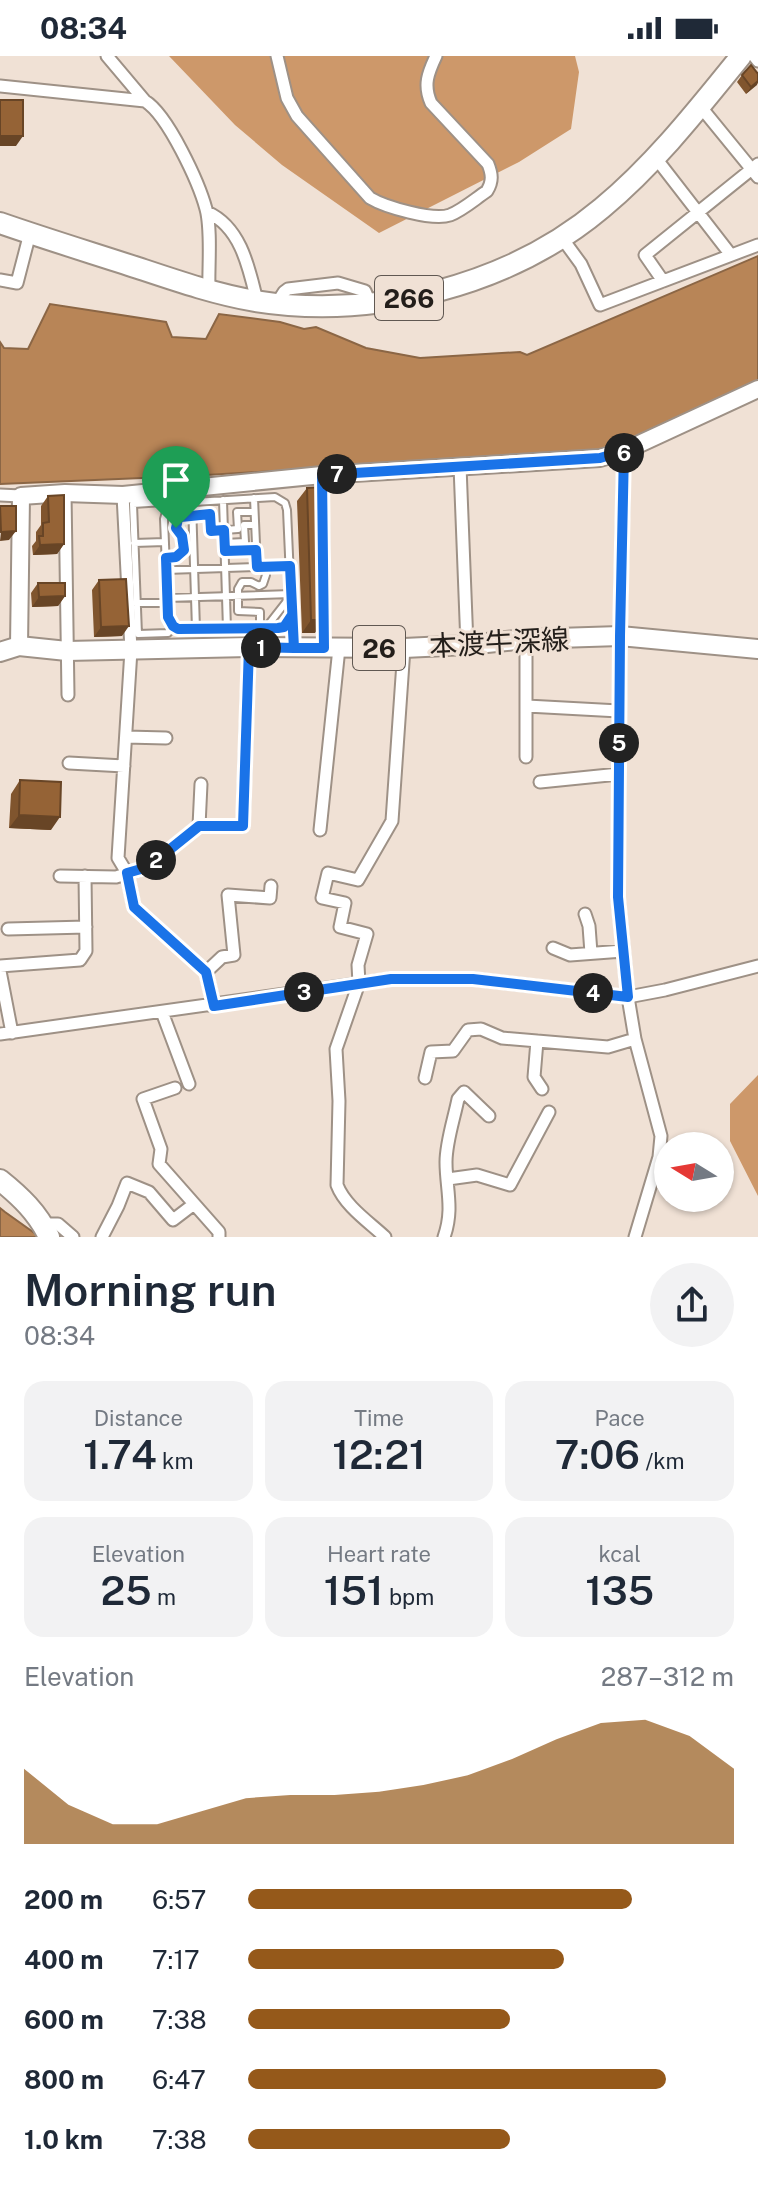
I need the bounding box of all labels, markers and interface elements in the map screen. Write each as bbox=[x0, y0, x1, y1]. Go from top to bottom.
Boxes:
text: 08:34 bbox=[40, 10, 127, 46]
road number: 266 bbox=[375, 276, 443, 320]
pin: 6 bbox=[604, 433, 644, 473]
text: 6 bbox=[617, 440, 631, 466]
pin bbox=[142, 446, 210, 528]
pin: 7 bbox=[317, 454, 357, 494]
icon: arrive bbox=[154, 458, 198, 502]
text: 7 bbox=[330, 461, 344, 487]
street label: 本渡牛深線 bbox=[428, 622, 570, 662]
road number: 26 bbox=[353, 626, 405, 670]
pin: 1 bbox=[241, 628, 281, 668]
text: 1 bbox=[256, 635, 266, 661]
pin: 5 bbox=[599, 723, 639, 763]
text: 5 bbox=[612, 730, 626, 756]
pin: 2 bbox=[136, 840, 176, 880]
text: 2 bbox=[149, 847, 163, 873]
pin: 3 bbox=[284, 972, 324, 1012]
pin: 4 bbox=[573, 973, 613, 1013]
text: 3 bbox=[297, 979, 311, 1005]
text: 4 bbox=[586, 980, 600, 1006]
north arrow bbox=[654, 1132, 734, 1212]
map controls bbox=[654, 1132, 734, 1212]
button: share bbox=[650, 1263, 734, 1347]
text: Morning run bbox=[24, 1264, 277, 1316]
text: 08:34 bbox=[24, 1320, 95, 1351]
text: Distance bbox=[94, 1405, 183, 1431]
text: Time bbox=[354, 1405, 404, 1431]
text: Pace bbox=[595, 1405, 645, 1431]
text: 1.74 bbox=[83, 1431, 157, 1478]
text: 12:21 bbox=[332, 1431, 426, 1478]
text: 7:06 bbox=[555, 1431, 640, 1478]
text: km bbox=[157, 1448, 193, 1474]
text: /km bbox=[640, 1448, 685, 1474]
text: Elevation bbox=[92, 1541, 185, 1567]
text: Heart rate bbox=[327, 1541, 431, 1567]
text: kcal bbox=[598, 1541, 641, 1567]
text: 25 bbox=[101, 1567, 152, 1614]
text: 151 bbox=[324, 1567, 384, 1614]
text: 135 bbox=[585, 1567, 654, 1614]
text: m bbox=[152, 1584, 176, 1610]
text: bpm bbox=[384, 1584, 434, 1610]
text: Elevation bbox=[24, 1661, 134, 1692]
text: 287–312 m bbox=[601, 1661, 734, 1692]
text: 200 m bbox=[24, 1884, 103, 1915]
text: 6:57 bbox=[152, 1884, 206, 1915]
text: 400 m bbox=[24, 1944, 104, 1975]
text: 7:17 bbox=[152, 1944, 200, 1975]
text: 600 m bbox=[24, 2004, 104, 2035]
text: 7:38 bbox=[152, 2004, 207, 2035]
text: 800 m bbox=[24, 2064, 104, 2095]
text: 6:47 bbox=[152, 2064, 206, 2095]
text: 1.0 km bbox=[24, 2124, 103, 2155]
text: 7:38 bbox=[152, 2124, 207, 2155]

